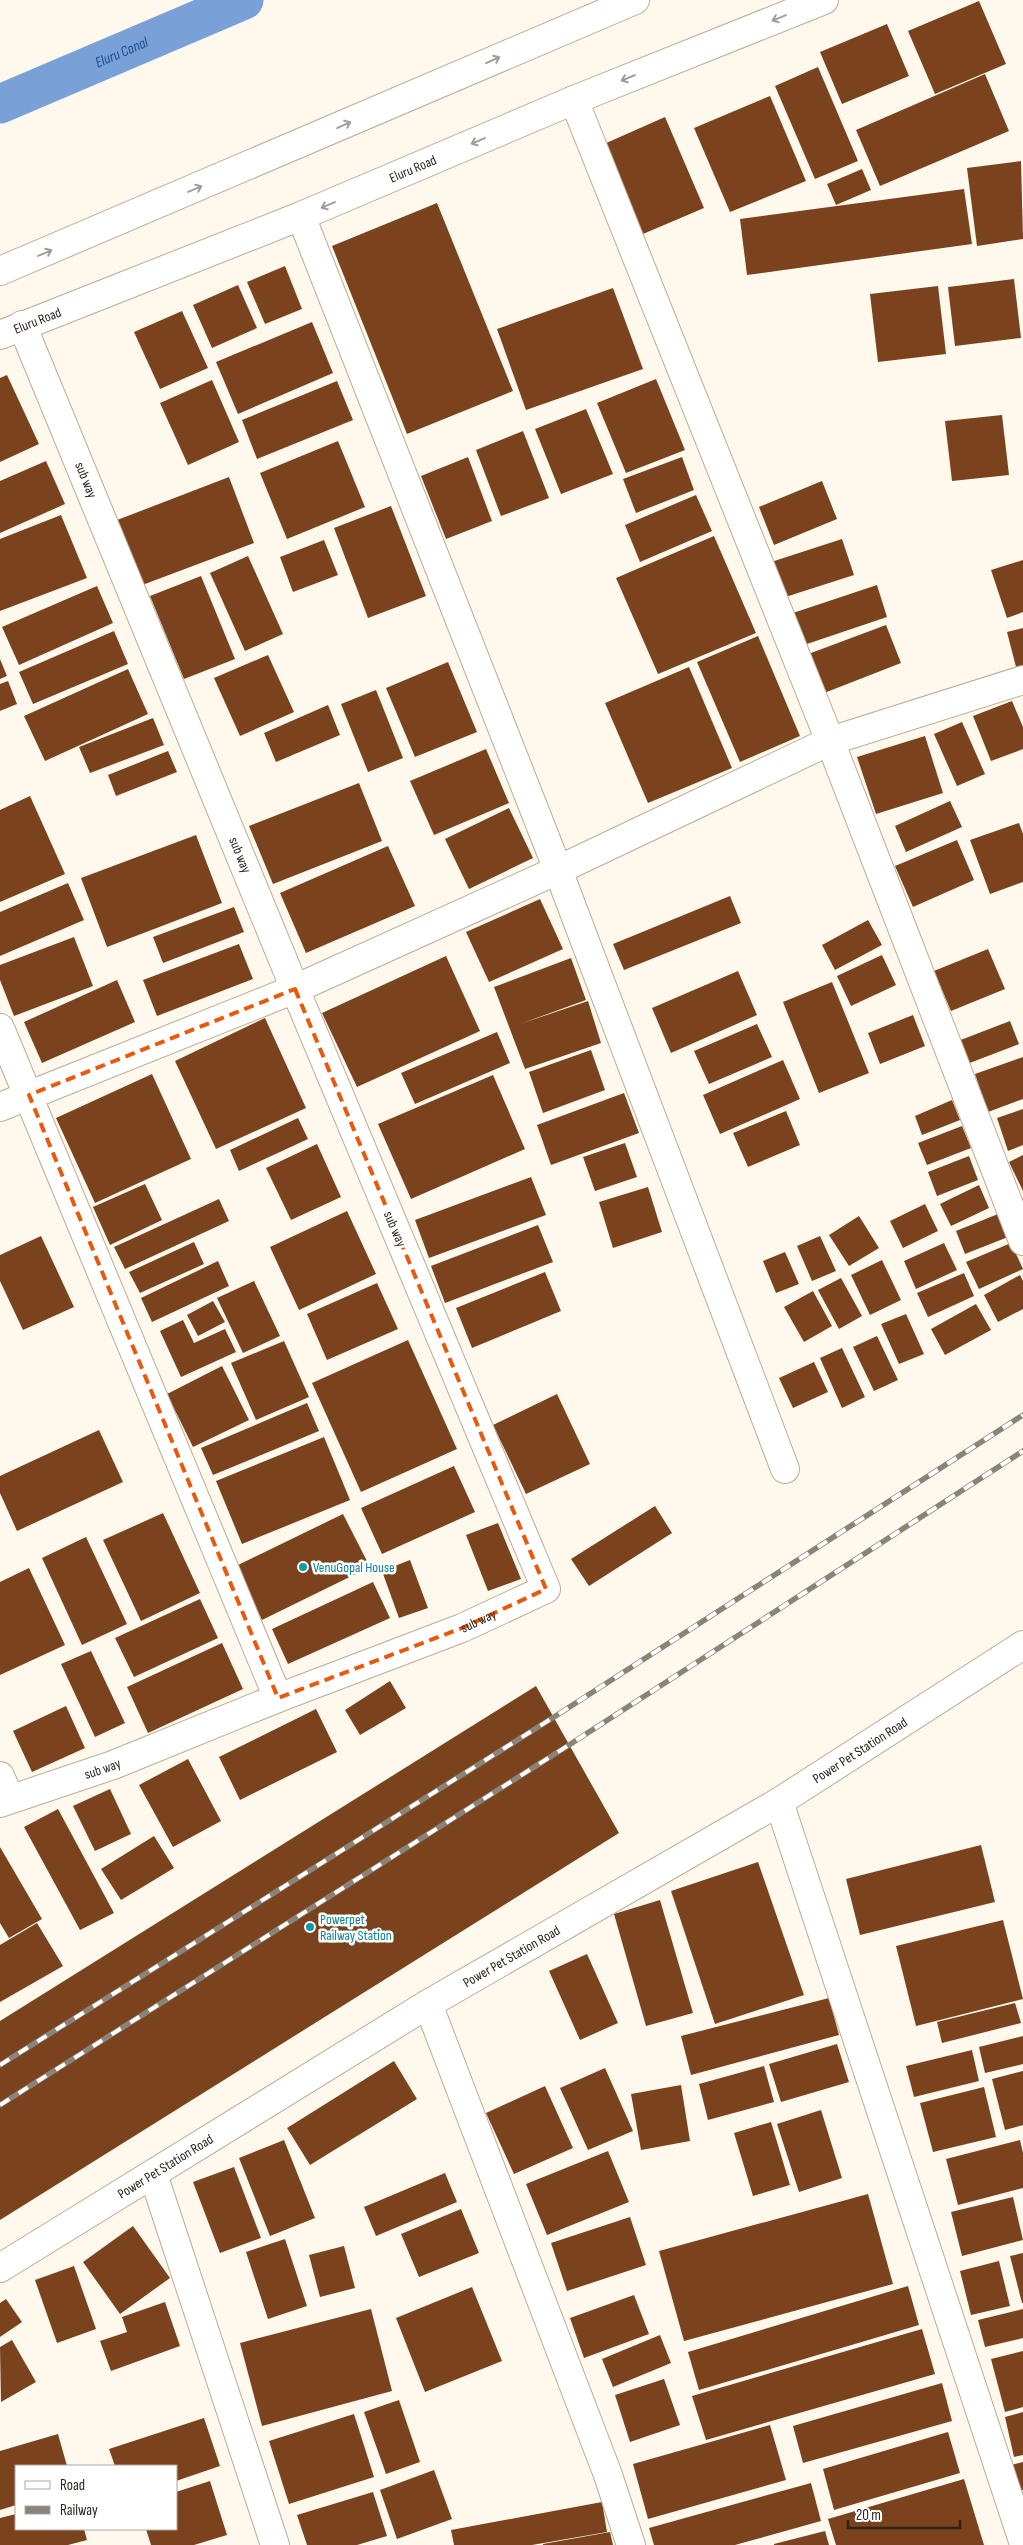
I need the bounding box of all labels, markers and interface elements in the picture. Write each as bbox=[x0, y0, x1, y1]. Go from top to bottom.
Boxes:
one-way arrow bbox=[771, 14, 787, 23]
water label: Eluru Canal bbox=[92, 32, 152, 72]
one-way arrow bbox=[485, 55, 500, 65]
one-way arrow bbox=[620, 75, 635, 84]
one-way arrow bbox=[336, 120, 351, 130]
one-way arrow bbox=[471, 136, 486, 146]
street label: Eluru Road bbox=[386, 151, 439, 186]
one-way arrow bbox=[187, 184, 202, 194]
one-way arrow bbox=[321, 200, 336, 210]
one-way arrow bbox=[37, 247, 52, 257]
street label: Eluru Road bbox=[11, 303, 64, 337]
street label: sub way bbox=[71, 460, 101, 501]
street label: sub way bbox=[225, 835, 255, 876]
street label: sub way bbox=[380, 1209, 410, 1250]
place label: VenuGopal House bbox=[313, 1559, 395, 1576]
marker: VenuGopal House bbox=[297, 1561, 309, 1573]
street label: sub way bbox=[458, 1605, 499, 1636]
street label: Power Pet Station Road bbox=[809, 1713, 911, 1787]
street label: sub way bbox=[82, 1754, 124, 1783]
place label: Powerpet Railway Station bbox=[320, 1911, 392, 1944]
marker: Powerpet Railway Station bbox=[304, 1921, 316, 1933]
street label: Power Pet Station Road bbox=[460, 1921, 563, 1991]
street label: Power Pet Station Road bbox=[114, 2130, 216, 2202]
legend bbox=[15, 2465, 178, 2530]
text: Road bbox=[60, 2476, 85, 2495]
scale bar bbox=[848, 2498, 960, 2530]
text: Railway bbox=[60, 2501, 98, 2520]
text: 20 m bbox=[856, 2506, 881, 2525]

